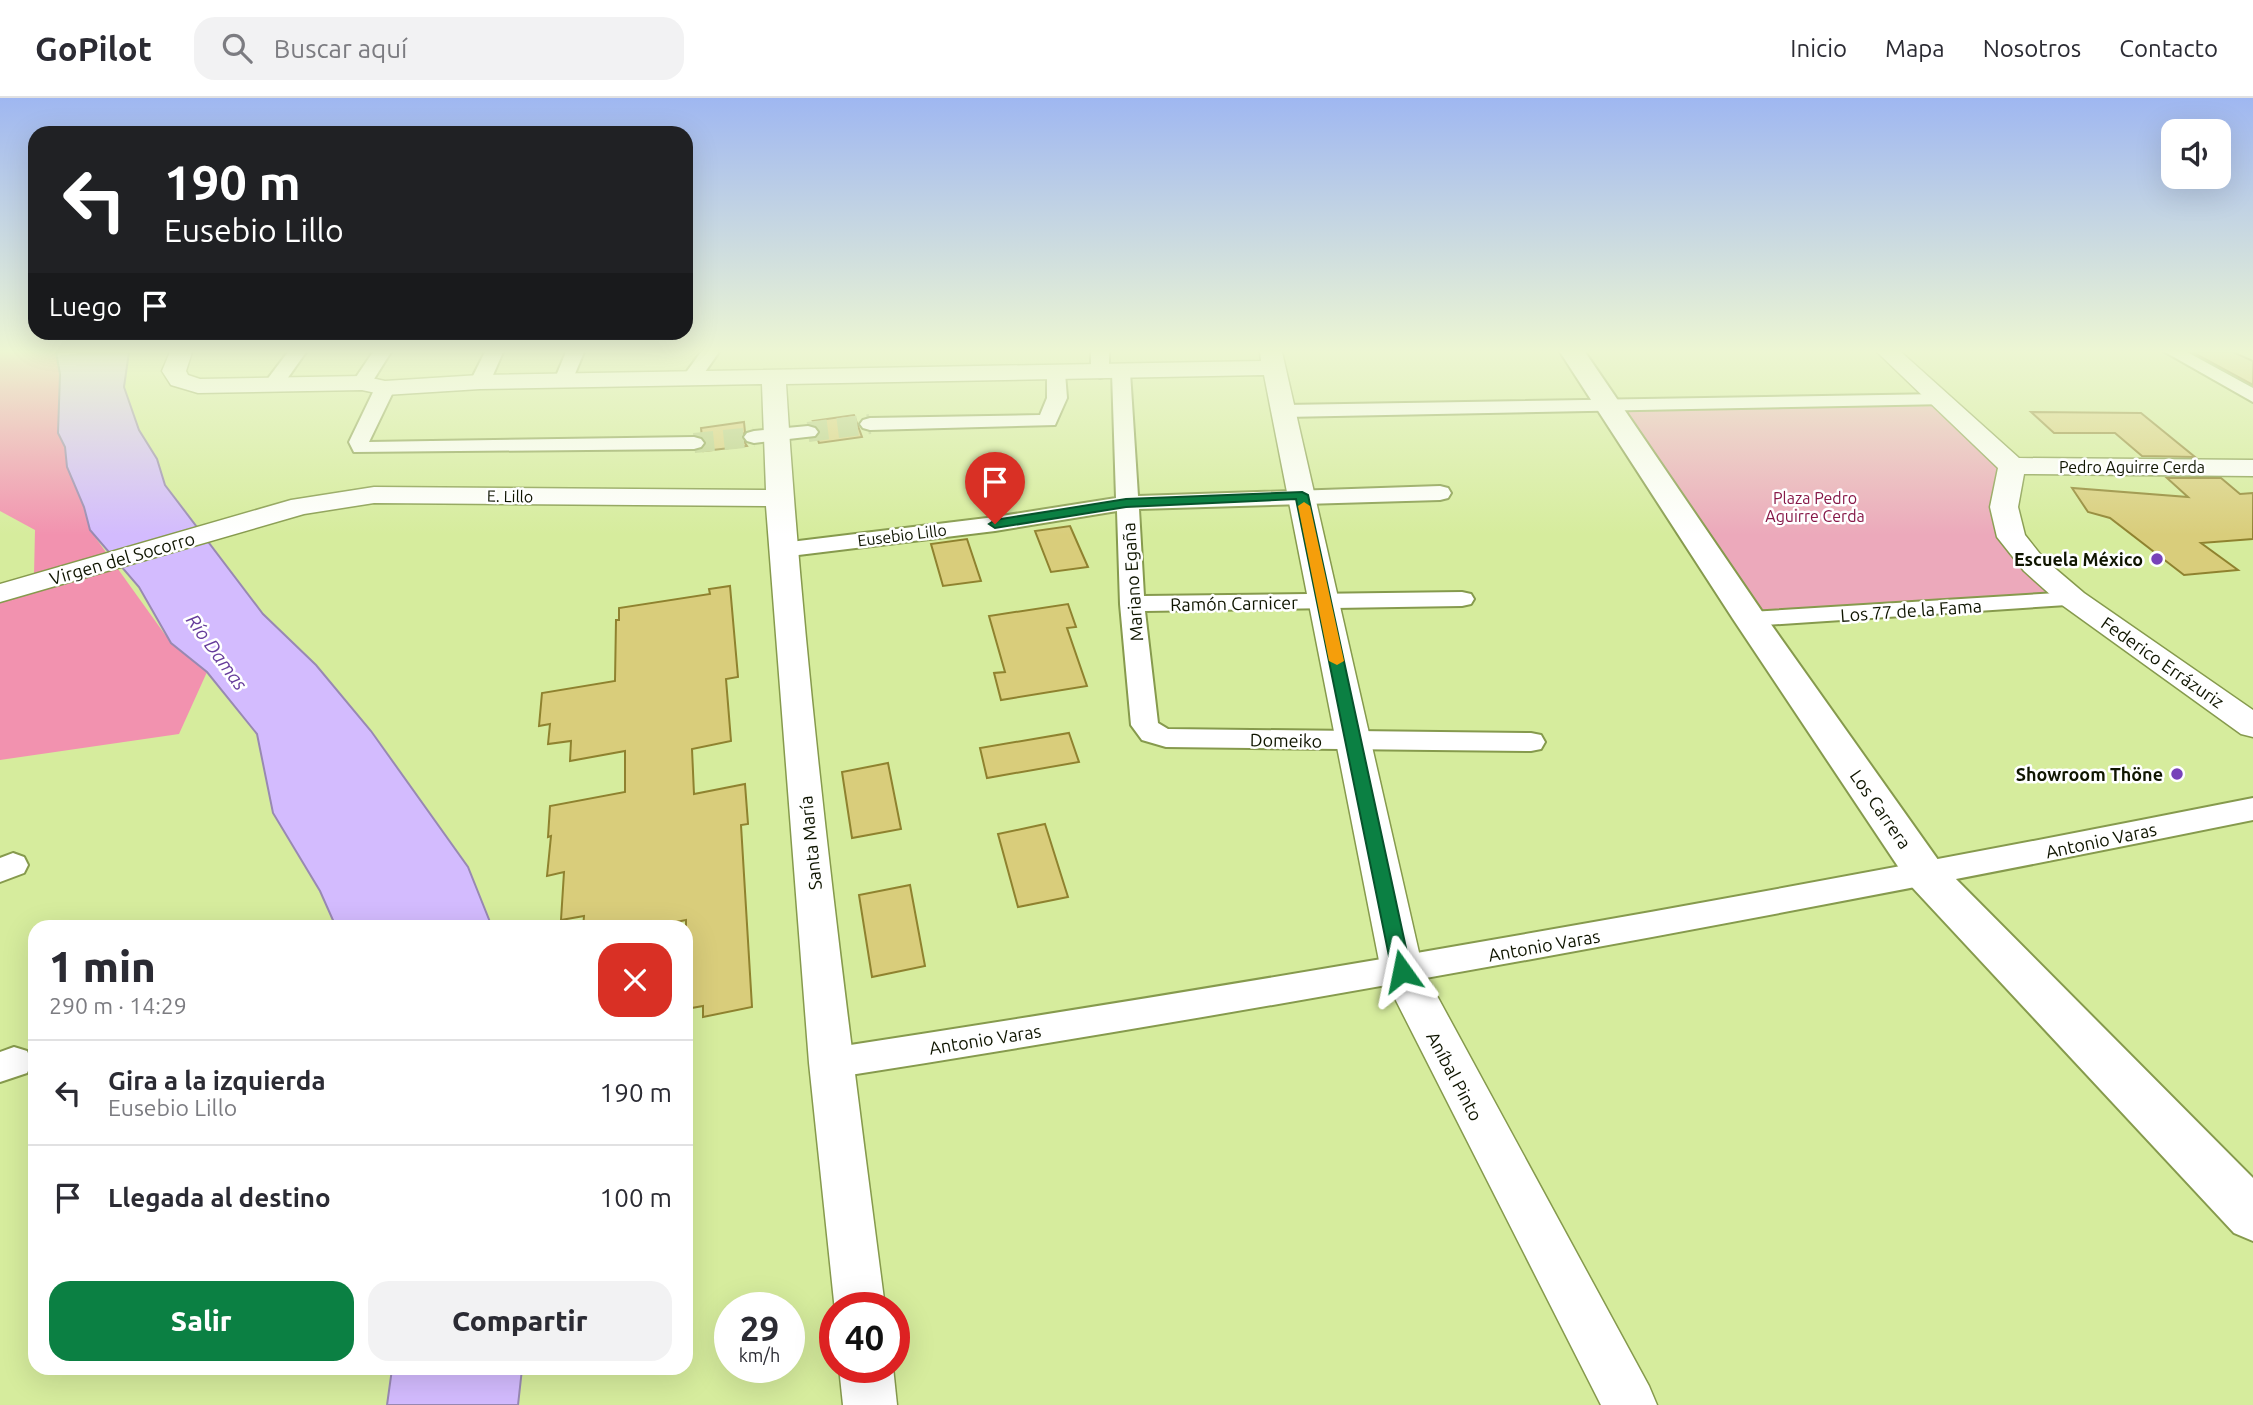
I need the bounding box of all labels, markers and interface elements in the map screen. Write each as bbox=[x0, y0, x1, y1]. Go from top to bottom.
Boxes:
search box bbox=[194, 17, 684, 80]
icon: search bbox=[218, 29, 256, 67]
text: GoPilot bbox=[35, 30, 152, 67]
text: Buscar aquí bbox=[274, 34, 407, 63]
text: Inicio bbox=[1790, 35, 1847, 62]
text: Mapa bbox=[1885, 35, 1945, 62]
text: Nosotros bbox=[1983, 35, 2081, 62]
text: Contacto bbox=[2119, 35, 2218, 62]
map controls bbox=[2161, 119, 2231, 189]
button: sound bbox=[2161, 119, 2231, 189]
icon: left bbox=[49, 154, 140, 245]
text: 190 m bbox=[164, 154, 301, 209]
text: Eusebio Lillo bbox=[164, 212, 344, 248]
icon: arrive bbox=[136, 287, 174, 325]
text: Luego bbox=[49, 292, 122, 321]
pin bbox=[965, 452, 1025, 524]
street label: Pedro Aguirre Cerda bbox=[2059, 458, 2205, 476]
icon: arrive bbox=[976, 463, 1014, 501]
street label: E. Lillo bbox=[487, 487, 533, 505]
park label: Plaza Pedro Aguirre Cerda bbox=[1765, 489, 1865, 525]
street label: Eusebio Lillo bbox=[856, 521, 948, 549]
street label: Mariano Egaña bbox=[1118, 522, 1146, 642]
street label: Virgen del Socorro bbox=[47, 528, 197, 588]
place label: Escuela México bbox=[2014, 549, 2143, 569]
marker: Escuela México bbox=[2149, 551, 2165, 567]
street label: Ramón Carnicer bbox=[1170, 592, 1298, 614]
street label: Los 77 de la Fama bbox=[1840, 595, 1982, 625]
water label: Río Damas bbox=[182, 610, 252, 694]
street label: Federico Errázuriz bbox=[2098, 612, 2228, 712]
street label: Domeiko bbox=[1250, 729, 1322, 751]
place label: Showroom Thöne bbox=[2016, 764, 2163, 784]
street label: Los Carrera bbox=[1847, 766, 1915, 852]
marker: Showroom Thöne bbox=[2169, 766, 2185, 782]
street label: Santa María bbox=[795, 795, 825, 891]
street label: Antonio Varas bbox=[2044, 818, 2159, 862]
street label: Antonio Varas bbox=[1487, 925, 1602, 965]
position arrow bbox=[1365, 934, 1439, 1008]
text: 1 min bbox=[49, 943, 156, 990]
button: close bbox=[598, 943, 672, 1017]
text: 290 m · 14:29 bbox=[49, 993, 187, 1018]
street label: Antonio Varas bbox=[928, 1020, 1043, 1058]
street label: Aníbal Pinto bbox=[1423, 1028, 1487, 1124]
text: Gira a la izquierda bbox=[108, 1066, 326, 1095]
icon: left bbox=[49, 1074, 87, 1112]
text: 190 m bbox=[600, 1078, 672, 1107]
text: Eusebio Lillo bbox=[108, 1095, 237, 1120]
icon: arrive bbox=[49, 1179, 87, 1217]
text: Llegada al destino bbox=[108, 1183, 331, 1212]
text: 100 m bbox=[600, 1183, 672, 1212]
button: Salir bbox=[49, 1281, 354, 1361]
button: Compartir bbox=[368, 1281, 672, 1361]
speed limit sign: 40 bbox=[819, 1292, 910, 1383]
text: 29 bbox=[740, 1308, 779, 1348]
text: km/h bbox=[739, 1345, 780, 1365]

